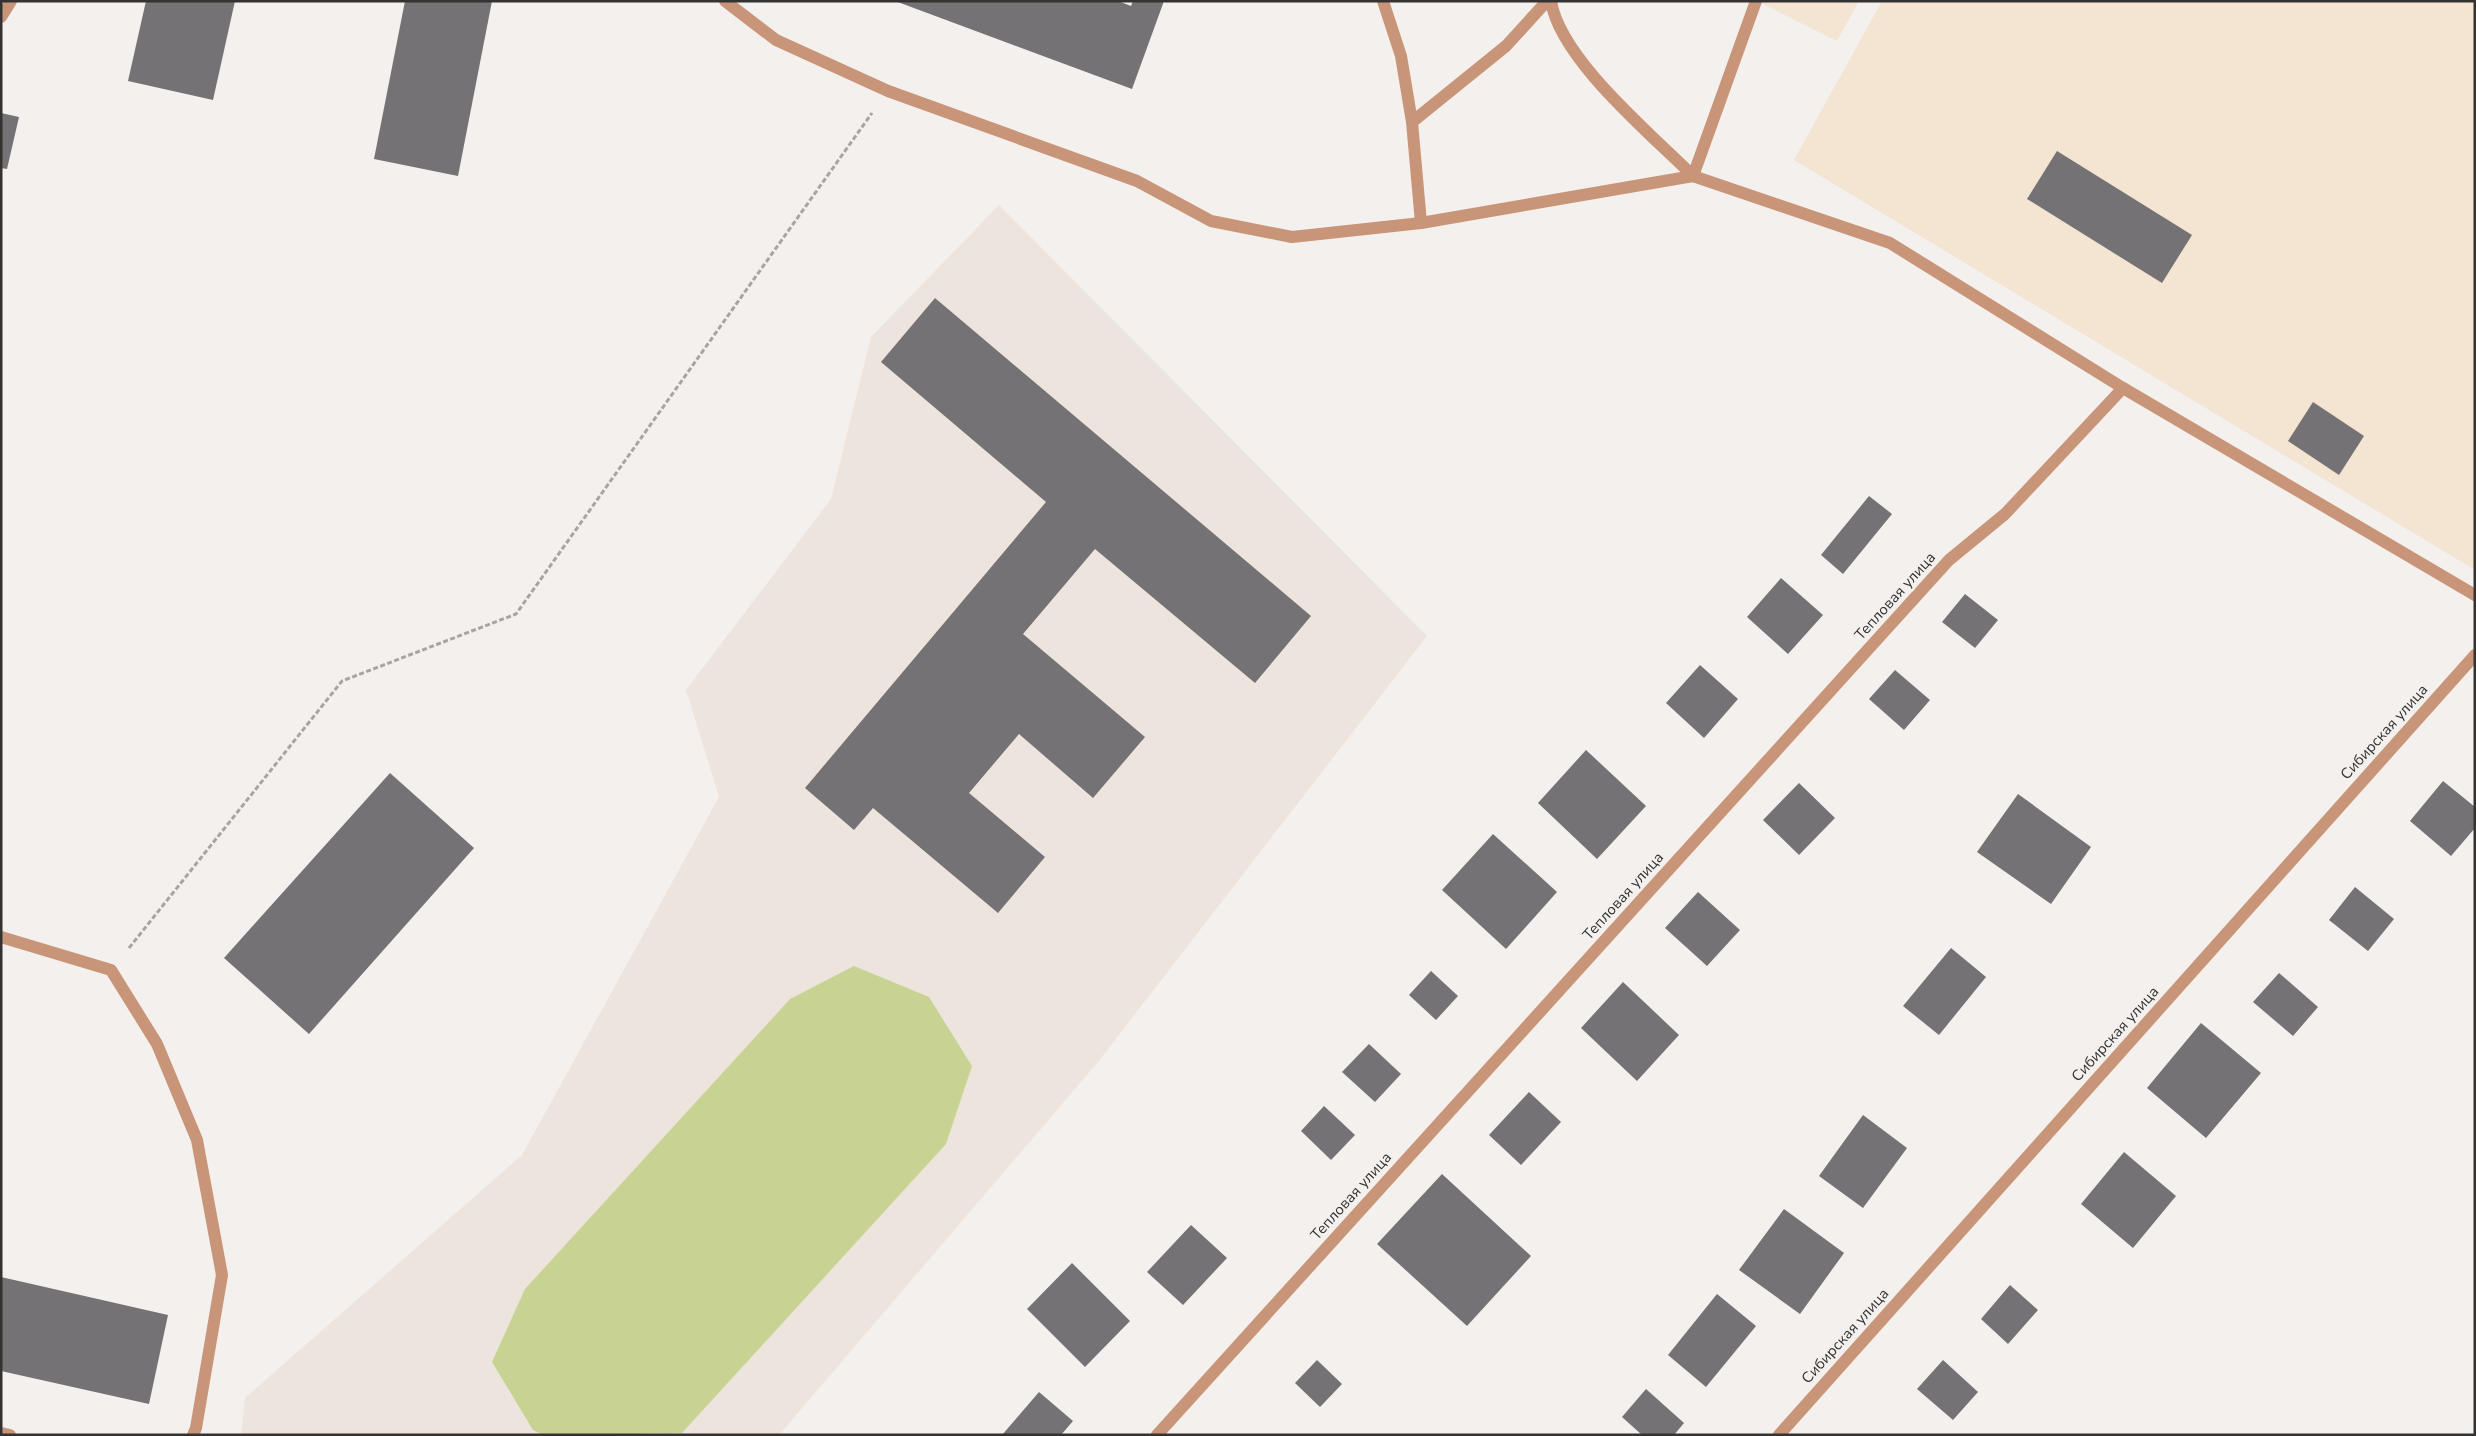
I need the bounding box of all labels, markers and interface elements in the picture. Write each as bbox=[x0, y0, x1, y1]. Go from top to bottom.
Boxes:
street label: Тепловая улица bbox=[1850, 548, 1940, 644]
street label: Сибирская улица bbox=[2336, 680, 2432, 784]
street label: Тепловая улица bbox=[1578, 848, 1668, 944]
street label: Сибирская улица bbox=[2067, 982, 2163, 1086]
street label: Тепловая улица bbox=[1306, 1148, 1396, 1244]
street label: Сибирская улица bbox=[1797, 1284, 1893, 1388]

